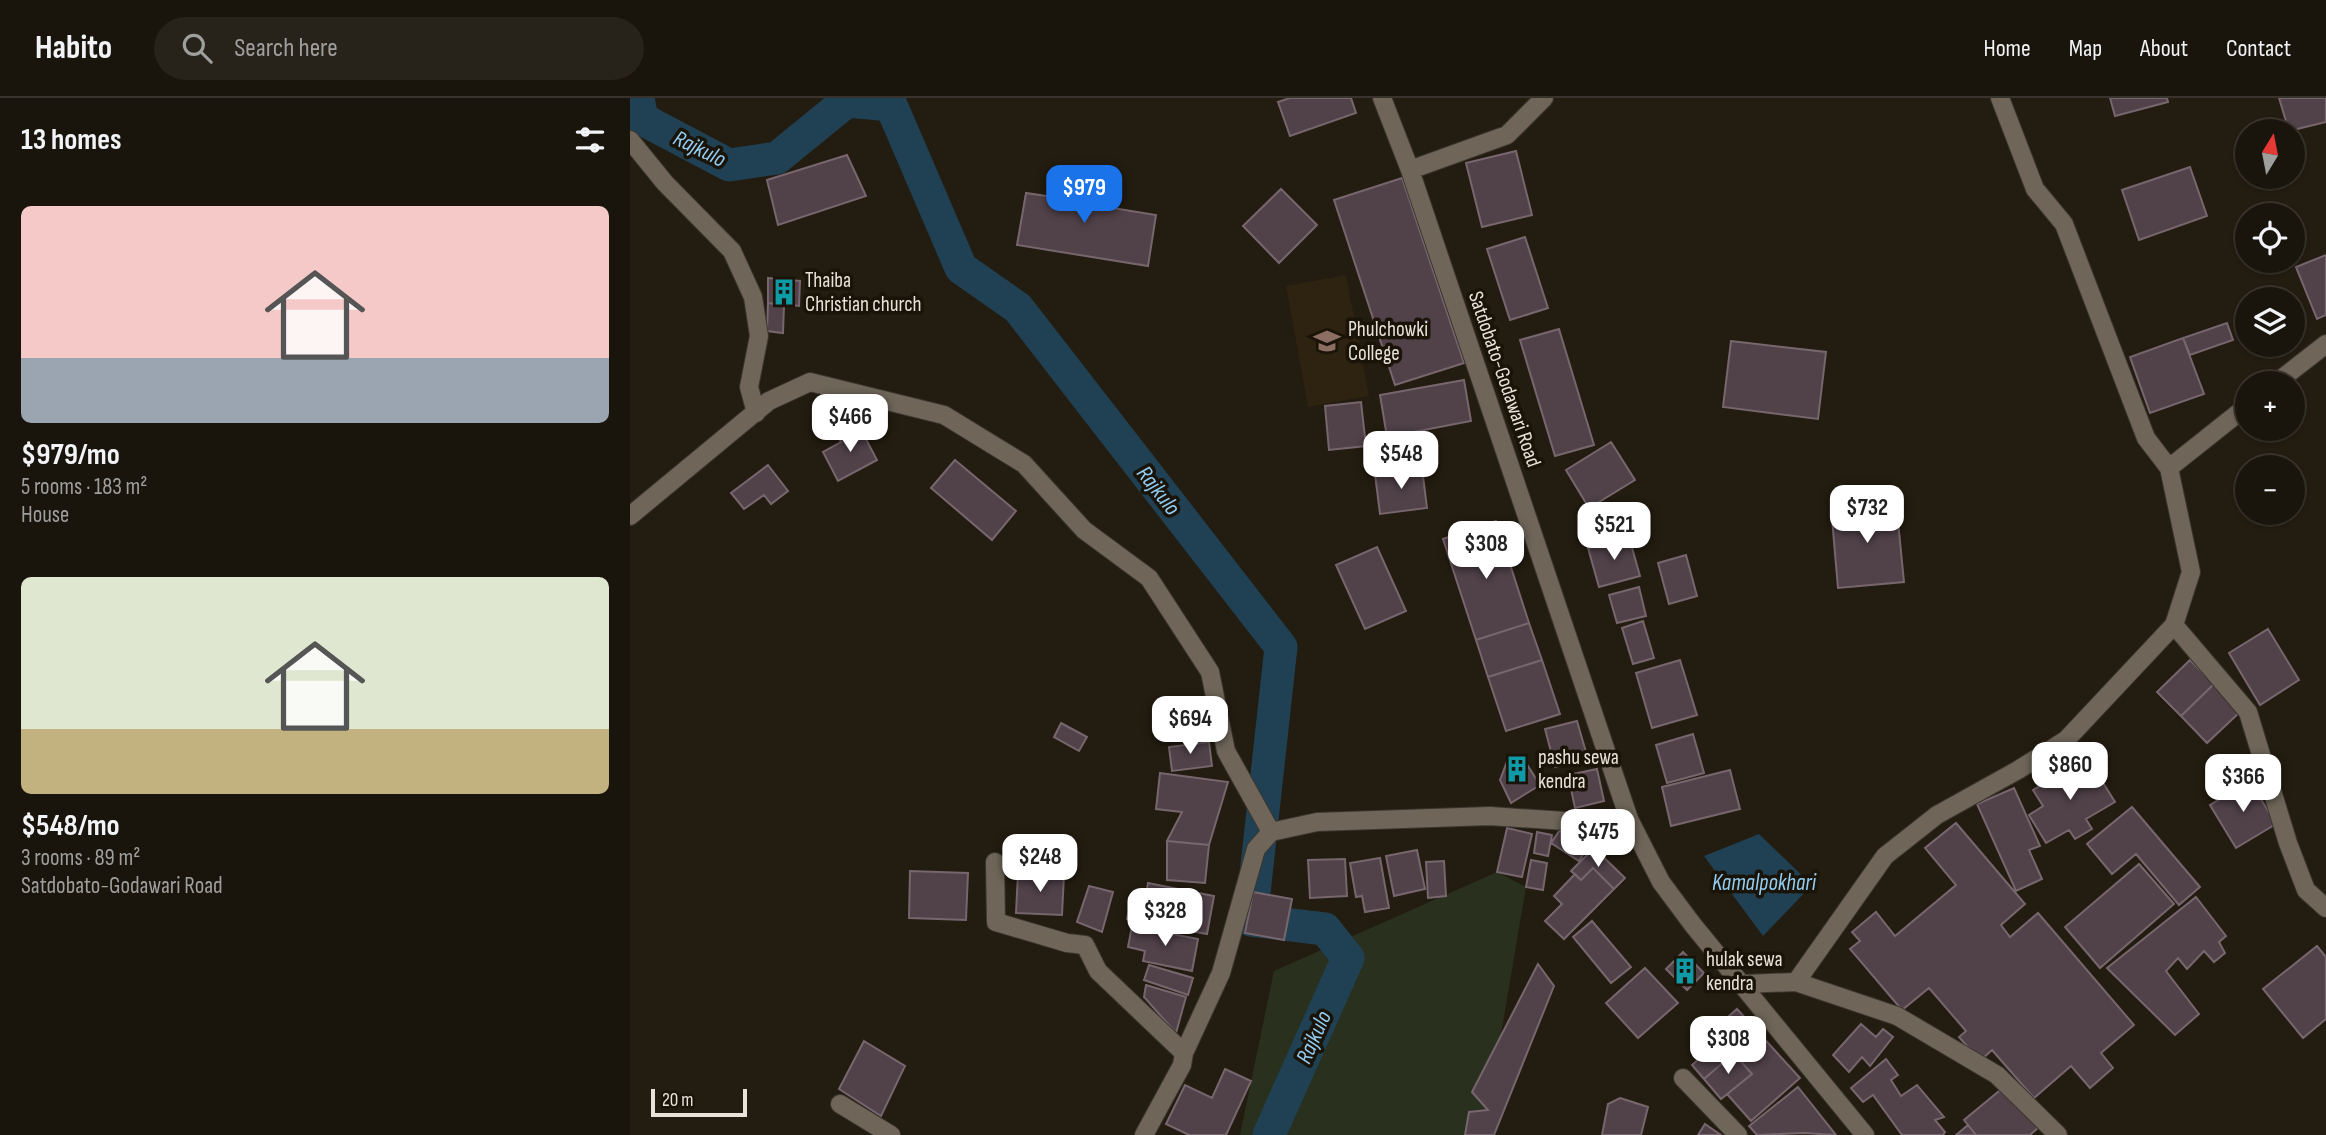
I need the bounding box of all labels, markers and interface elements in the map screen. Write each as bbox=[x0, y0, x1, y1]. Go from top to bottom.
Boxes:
search box bbox=[154, 17, 644, 80]
text: Habito bbox=[35, 28, 112, 68]
icon: search bbox=[178, 29, 216, 67]
text: Search here bbox=[234, 33, 338, 64]
text: Home bbox=[1983, 34, 2031, 63]
text: Map bbox=[2069, 34, 2102, 63]
text: About bbox=[2140, 34, 2188, 63]
text: Contact bbox=[2226, 34, 2291, 63]
north arrow bbox=[2235, 119, 2305, 189]
map controls bbox=[2235, 119, 2305, 525]
icon: filters bbox=[571, 121, 609, 159]
text: 13 homes bbox=[21, 122, 122, 158]
water label: Rajkulo bbox=[669, 124, 731, 174]
pin: $979 bbox=[1043, 166, 1125, 225]
text: $979 bbox=[1062, 174, 1106, 202]
button: locate bbox=[2235, 203, 2305, 273]
icon: home bbox=[252, 252, 378, 378]
place label: Thaiba Christian church bbox=[805, 268, 922, 317]
building icon: Thaiba Christian church bbox=[769, 277, 799, 307]
button: layers bbox=[2235, 287, 2305, 357]
street label: Satdobato-Godawari Road bbox=[1463, 288, 1546, 470]
place label: Phulchowki College bbox=[1348, 317, 1428, 366]
school or university icon: Phulchowki College bbox=[1312, 326, 1342, 356]
button: + bbox=[2235, 371, 2305, 441]
pin: $466 bbox=[809, 394, 891, 454]
text: $466 bbox=[828, 403, 872, 431]
pin: $548 bbox=[1360, 432, 1442, 491]
text: $979/mo bbox=[21, 437, 120, 473]
text: $548 bbox=[1379, 440, 1423, 468]
button: − bbox=[2235, 455, 2305, 525]
water label: Rajkulo bbox=[1130, 460, 1187, 521]
text: 5 rooms · 183 m² bbox=[21, 473, 147, 501]
pin: $732 bbox=[1826, 486, 1908, 545]
text: $732 bbox=[1846, 494, 1888, 522]
text: House bbox=[21, 501, 69, 529]
pin: $521 bbox=[1573, 503, 1655, 562]
text: $521 bbox=[1594, 511, 1634, 539]
pin: $308 bbox=[1445, 522, 1527, 581]
text: $308 bbox=[1464, 530, 1508, 558]
icon: home bbox=[252, 623, 378, 749]
pin: $694 bbox=[1149, 696, 1231, 756]
text: $694 bbox=[1168, 705, 1212, 733]
pin: $860 bbox=[2029, 742, 2111, 802]
place label: pashu sewa kendra bbox=[1538, 745, 1619, 794]
text: $860 bbox=[2048, 751, 2092, 779]
building icon: pashu sewa kendra bbox=[1502, 754, 1532, 784]
pin: $366 bbox=[2202, 754, 2284, 814]
text: $366 bbox=[2221, 763, 2265, 791]
text: $548/mo bbox=[21, 808, 120, 844]
pin: $475 bbox=[1557, 810, 1639, 869]
text: $475 bbox=[1577, 818, 1619, 846]
pin: $248 bbox=[999, 834, 1081, 894]
text: $248 bbox=[1018, 843, 1062, 871]
text: 3 rooms · 89 m² bbox=[21, 844, 140, 872]
water label: Kamalpokhari bbox=[1712, 869, 1817, 897]
text: Satdobato-Godawari Road bbox=[21, 872, 223, 900]
pin: $328 bbox=[1124, 888, 1206, 948]
text: $328 bbox=[1143, 897, 1187, 925]
place label: hulak sewa kendra bbox=[1706, 947, 1783, 996]
building icon: hulak sewa kendra bbox=[1670, 956, 1700, 986]
water label: Rajkulo bbox=[1290, 1006, 1338, 1068]
pin: $308 bbox=[1687, 1016, 1769, 1076]
text: $308 bbox=[1706, 1025, 1750, 1053]
scale bar bbox=[651, 1086, 747, 1118]
text: 20 m bbox=[662, 1089, 694, 1112]

